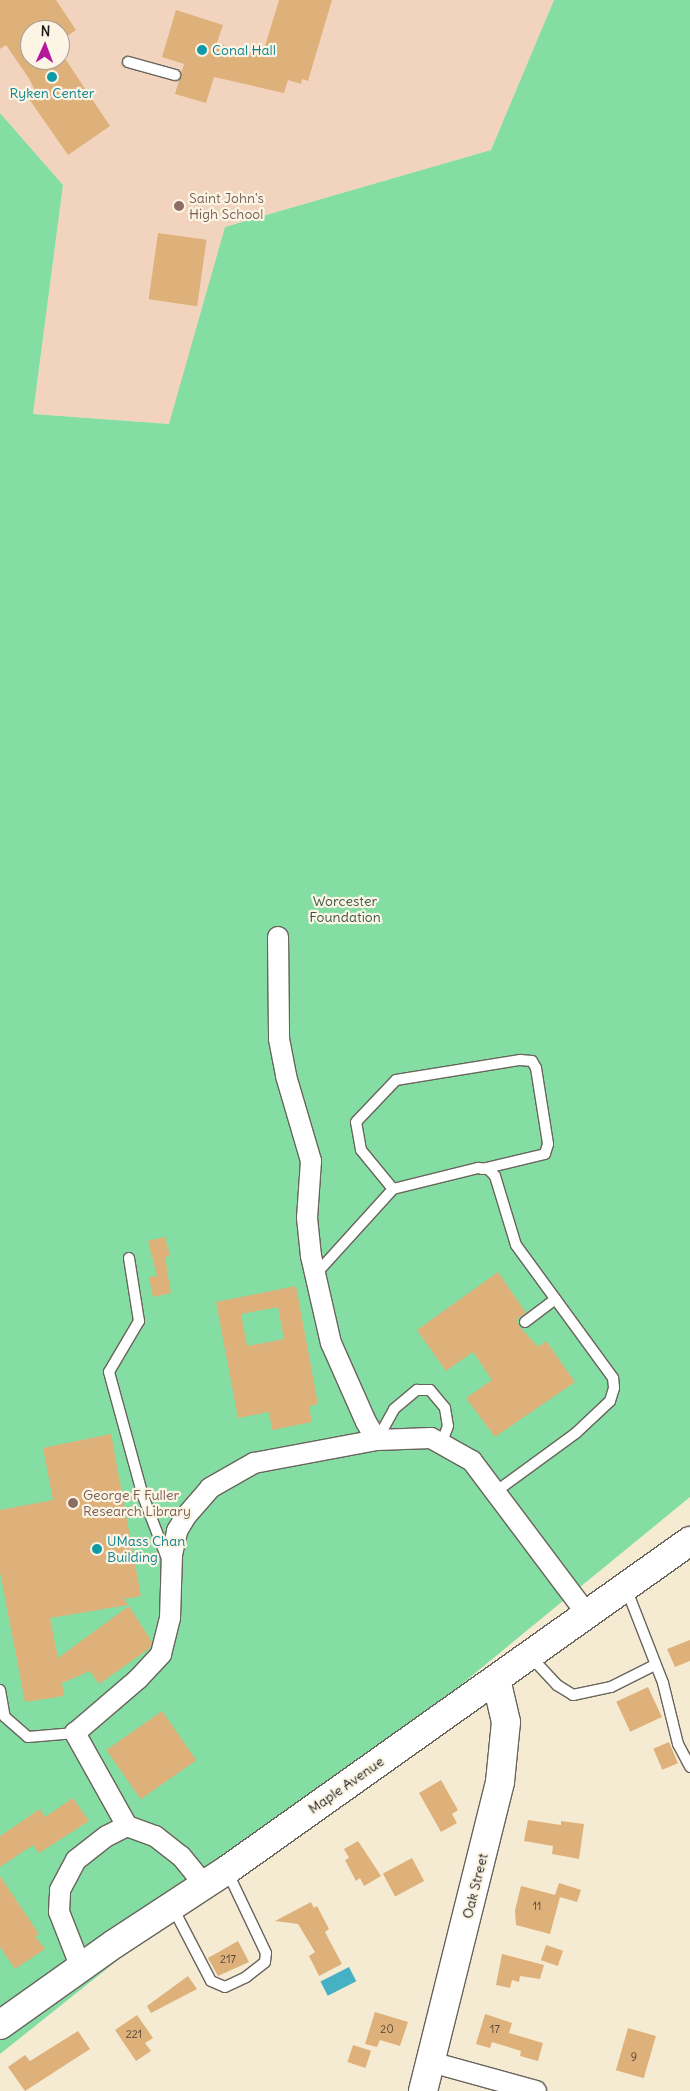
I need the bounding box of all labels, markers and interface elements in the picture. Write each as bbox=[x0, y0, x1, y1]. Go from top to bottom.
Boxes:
north arrow bbox=[20, 20, 70, 70]
text: N bbox=[40, 22, 51, 40]
place label: Conal Hall bbox=[212, 42, 276, 58]
marker: Conal Hall bbox=[196, 44, 208, 56]
marker: Ryken Center bbox=[46, 71, 58, 83]
place label: Ryken Center bbox=[10, 85, 94, 101]
place label: Saint John's High School bbox=[189, 190, 264, 222]
marker: Saint John's High School bbox=[173, 200, 185, 212]
park label: Worcester Foundation bbox=[309, 893, 381, 926]
place label: George F Fuller Research Library bbox=[83, 1487, 191, 1520]
marker: George F Fuller Research Library bbox=[67, 1497, 79, 1509]
place label: UMass Chan Building bbox=[107, 1533, 185, 1565]
marker: UMass Chan Building bbox=[91, 1543, 103, 1555]
street label: Maple Avenue bbox=[305, 1753, 387, 1817]
street label: Oak Street bbox=[459, 1852, 491, 1920]
house number: 11 bbox=[533, 1899, 541, 1913]
house number: 217 bbox=[220, 1952, 236, 1966]
house number: 20 bbox=[380, 2022, 394, 2036]
house number: 17 bbox=[490, 2022, 500, 2036]
house number: 221 bbox=[126, 2027, 142, 2041]
house number: 9 bbox=[631, 2050, 637, 2064]

